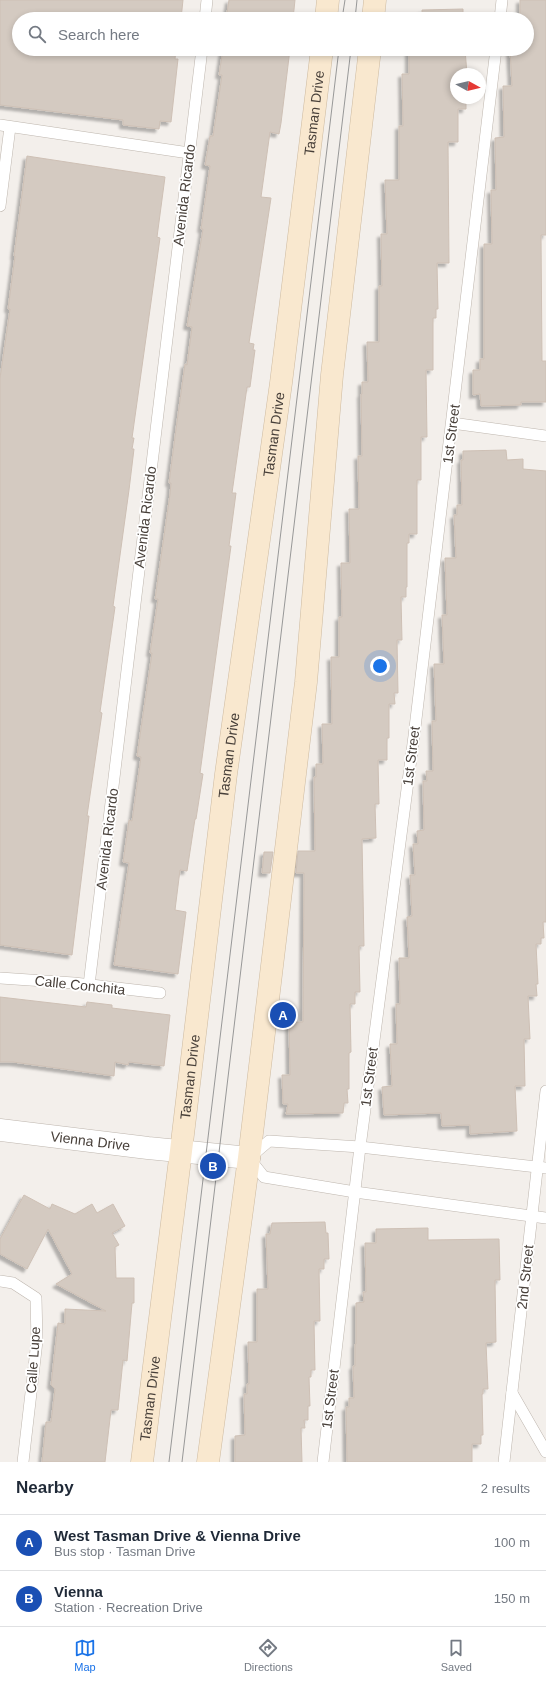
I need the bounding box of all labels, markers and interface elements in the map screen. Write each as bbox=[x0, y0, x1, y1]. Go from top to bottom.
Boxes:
search box bbox=[12, 12, 534, 56]
icon: search bbox=[26, 23, 48, 45]
text: Search here bbox=[58, 26, 140, 43]
north arrow bbox=[450, 68, 486, 104]
street label: Tasman Drive bbox=[301, 69, 327, 156]
street label: Avenida Ricardo bbox=[170, 143, 198, 247]
street label: Tasman Drive bbox=[260, 391, 288, 478]
street label: 1st Street bbox=[439, 403, 463, 465]
street label: Avenida Ricardo bbox=[131, 465, 159, 569]
your location bbox=[370, 656, 390, 676]
street label: Tasman Drive bbox=[215, 712, 243, 799]
street label: 1st Street bbox=[399, 725, 423, 787]
street label: Avenida Ricardo bbox=[93, 787, 121, 891]
street label: Calle Conchita bbox=[34, 972, 126, 998]
pin: A bbox=[270, 1000, 296, 1030]
street label: Tasman Drive bbox=[177, 1033, 203, 1120]
street label: 1st Street bbox=[357, 1046, 381, 1108]
street label: Vienna Drive bbox=[50, 1128, 131, 1154]
pin: B bbox=[200, 1151, 226, 1181]
street label: 2nd Street bbox=[514, 1244, 536, 1310]
street label: Calle Lupe bbox=[23, 1326, 43, 1394]
street label: Tasman Drive bbox=[137, 1355, 163, 1442]
street label: 1st Street bbox=[318, 1368, 342, 1430]
text: Nearby bbox=[16, 1478, 74, 1497]
text: 2 results bbox=[481, 1481, 530, 1496]
text: West Tasman Drive & Vienna Drive bbox=[54, 1527, 301, 1544]
text: A bbox=[24, 1535, 34, 1550]
text: 100 m bbox=[494, 1535, 530, 1550]
text: Bus stop · Tasman Drive bbox=[54, 1544, 195, 1559]
text: Vienna bbox=[54, 1583, 103, 1600]
text: B bbox=[24, 1591, 34, 1606]
text: 150 m bbox=[494, 1591, 530, 1606]
text: Station · Recreation Drive bbox=[54, 1600, 203, 1615]
tab: Map bbox=[74, 1637, 96, 1673]
tab: Directions bbox=[244, 1637, 293, 1673]
tab: Saved bbox=[441, 1637, 472, 1673]

